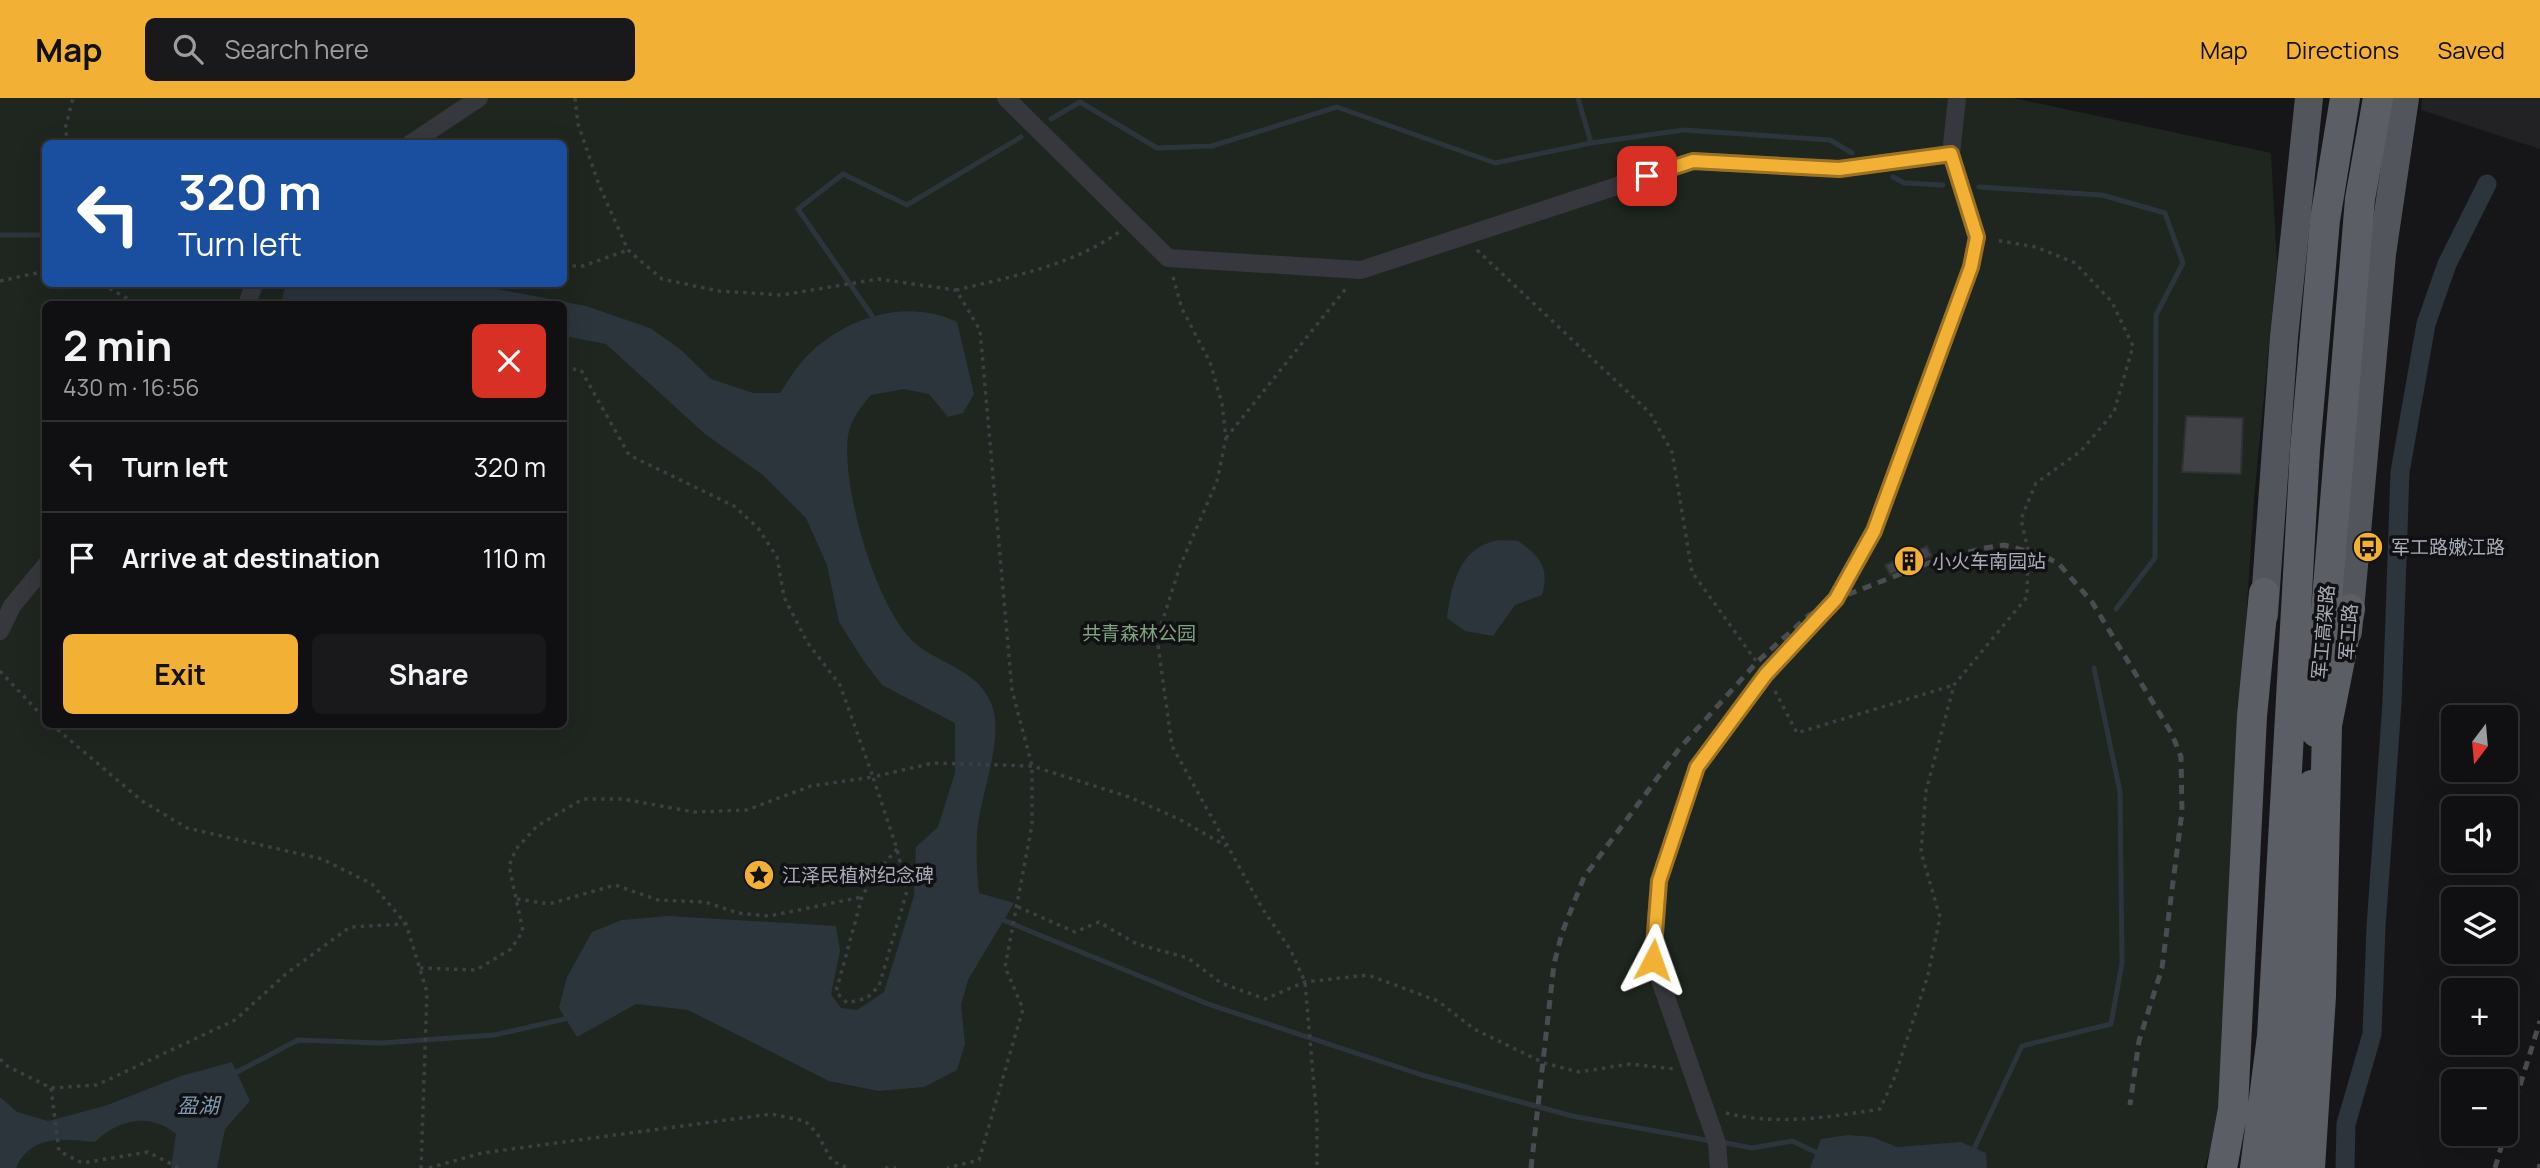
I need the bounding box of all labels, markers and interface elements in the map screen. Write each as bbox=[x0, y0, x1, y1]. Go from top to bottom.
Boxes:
search box bbox=[145, 18, 635, 81]
text: Map bbox=[35, 27, 103, 72]
icon: search bbox=[169, 30, 207, 68]
text: Search here bbox=[225, 31, 369, 67]
text: Map bbox=[2200, 33, 2248, 66]
text: Directions bbox=[2286, 33, 2399, 66]
text: Saved bbox=[2437, 33, 2505, 66]
pin bbox=[1617, 146, 1677, 206]
icon: arrive bbox=[1628, 157, 1666, 195]
text: 320 m bbox=[178, 158, 322, 225]
icon: left bbox=[63, 168, 154, 259]
text: Turn left bbox=[178, 222, 302, 266]
text: 2 min bbox=[63, 316, 172, 374]
button: close bbox=[472, 324, 546, 398]
text: 430 m · 16:56 bbox=[63, 371, 200, 403]
icon: left bbox=[63, 448, 101, 486]
text: Turn left bbox=[122, 449, 229, 485]
text: 320 m bbox=[474, 449, 546, 485]
bus stop icon: 军工路嫩江路 bbox=[2351, 530, 2385, 564]
place label: 军工路嫩江路 bbox=[2391, 534, 2505, 560]
icon: arrive bbox=[63, 539, 101, 577]
text: Arrive at destination bbox=[122, 540, 380, 576]
text: 110 m bbox=[483, 540, 546, 576]
building icon: 小火车南园站 bbox=[1892, 544, 1926, 578]
place label: 小火车南园站 bbox=[1932, 548, 2046, 574]
street label: 军工高架路 bbox=[2306, 584, 2340, 680]
street label: 军工路 bbox=[2333, 603, 2363, 661]
park label: 共青森林公园 bbox=[1082, 620, 1196, 646]
button: Exit bbox=[63, 634, 298, 714]
button: Share bbox=[312, 634, 546, 714]
north arrow bbox=[2441, 705, 2518, 782]
map controls bbox=[2441, 705, 2518, 1146]
button: sound bbox=[2441, 796, 2518, 873]
place icon: 江泽民植树纪念碑 bbox=[742, 858, 776, 892]
place label: 江泽民植树纪念碑 bbox=[782, 862, 934, 888]
button: layers bbox=[2441, 887, 2518, 964]
position arrow bbox=[1616, 923, 1690, 997]
button: + bbox=[2441, 978, 2518, 1055]
button: − bbox=[2441, 1069, 2518, 1146]
water label: 盈湖 bbox=[177, 1091, 222, 1119]

